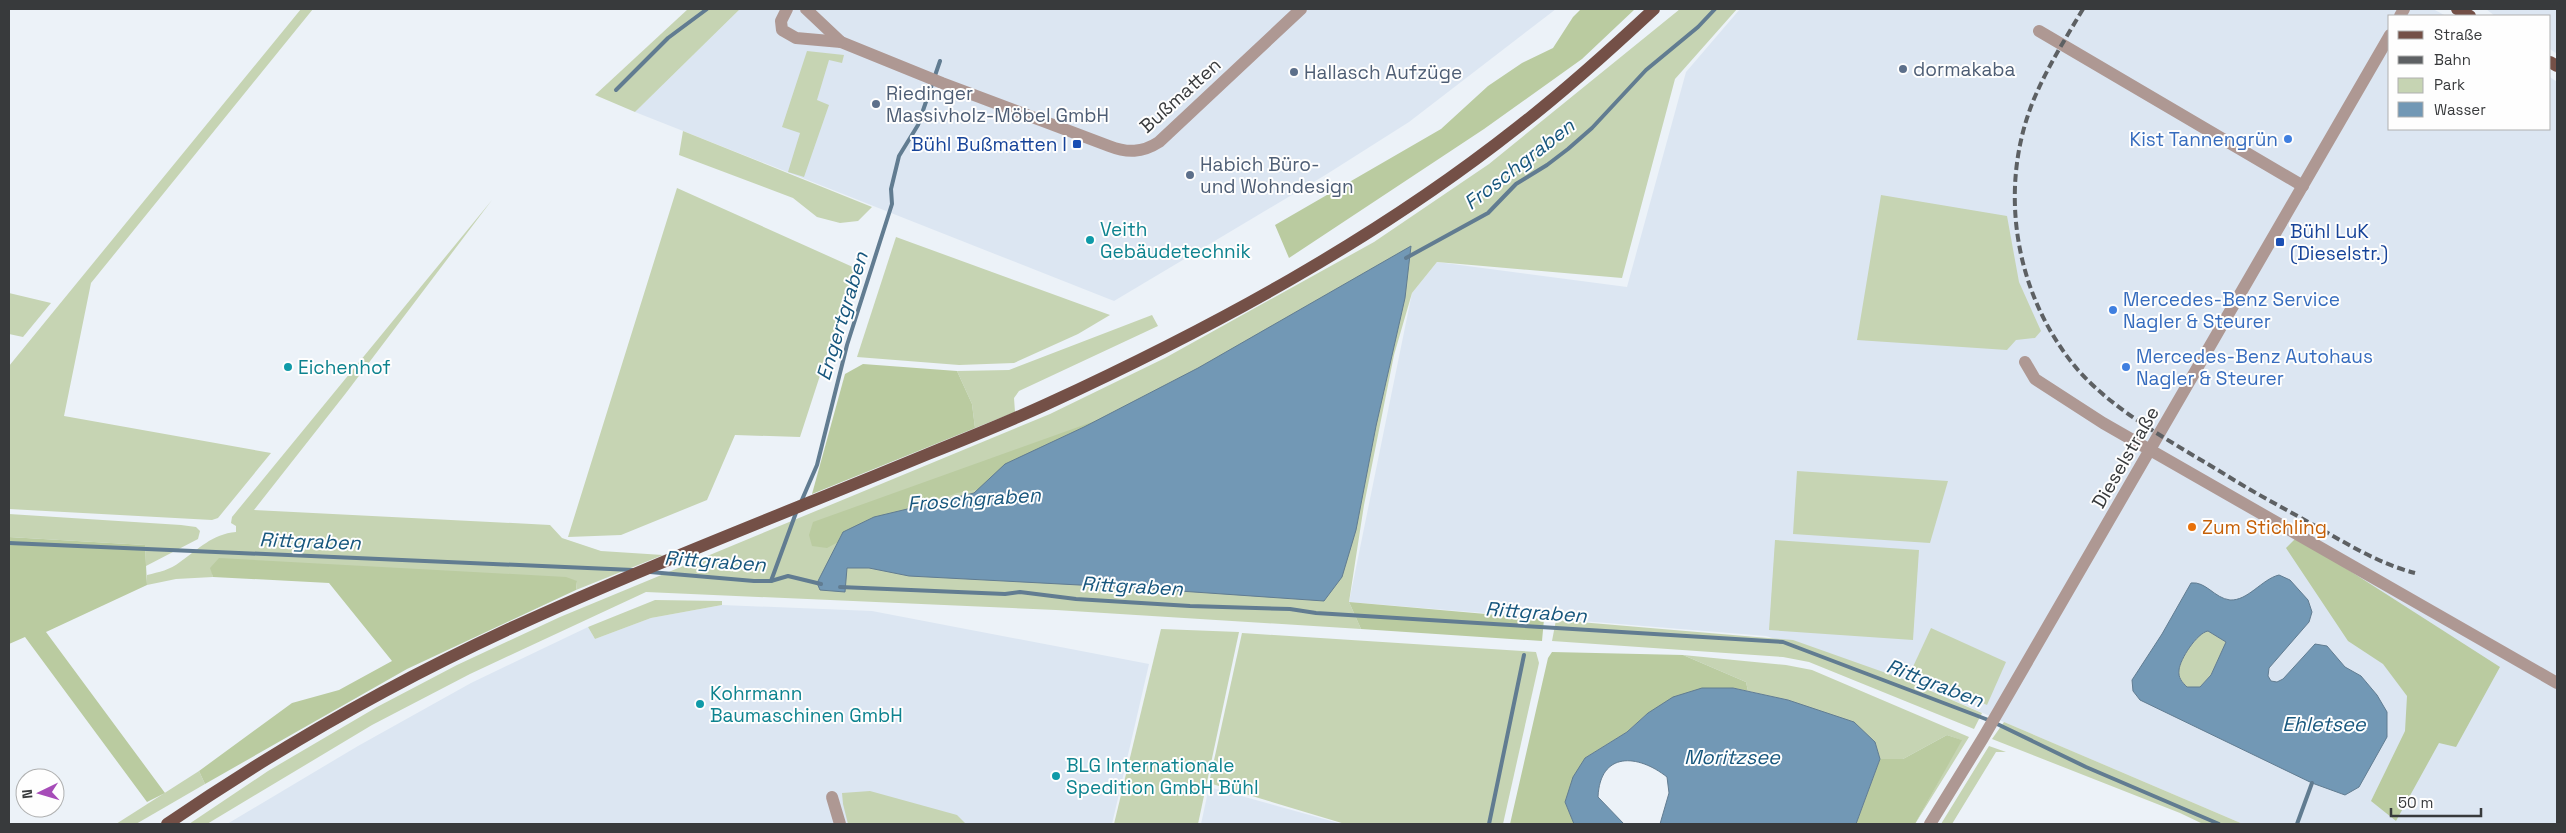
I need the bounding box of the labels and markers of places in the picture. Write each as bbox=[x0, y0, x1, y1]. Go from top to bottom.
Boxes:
place label: dormakaba bbox=[1913, 57, 2016, 82]
place label: Hallasch Aufzüge bbox=[1304, 60, 1462, 85]
marker: dormakaba bbox=[1897, 63, 1909, 75]
marker: Hallasch Aufzüge bbox=[1288, 66, 1300, 78]
place label: Riedinger Massivholz-Möbel GmbH bbox=[886, 81, 1109, 128]
marker: Riedinger Massivholz-Möbel GmbH bbox=[870, 98, 882, 110]
place label: Kist Tannengrün bbox=[2130, 127, 2278, 152]
place label: Bühl Bußmatten I bbox=[911, 132, 1067, 157]
marker: Kist Tannengrün bbox=[2282, 133, 2294, 145]
marker: Bühl Bußmatten I bbox=[1071, 138, 1083, 150]
place label: Habich Büro- und Wohndesign bbox=[1200, 152, 1354, 199]
marker: Habich Büro- und Wohndesign bbox=[1184, 169, 1196, 181]
place label: Veith Gebäudetechnik bbox=[1100, 217, 1251, 264]
place label: Bühl LuK (Dieselstr.) bbox=[2290, 219, 2388, 266]
marker: Veith Gebäudetechnik bbox=[1084, 234, 1096, 246]
marker: Bühl LuK (Dieselstr.) bbox=[2274, 236, 2286, 248]
place label: Mercedes-Benz Service Nagler & Steurer bbox=[2123, 287, 2340, 334]
marker: Mercedes-Benz Service Nagler & Steurer bbox=[2107, 304, 2119, 316]
place label: Mercedes-Benz Autohaus Nagler & Steurer bbox=[2136, 344, 2373, 391]
place label: Eichenhof bbox=[298, 355, 391, 380]
marker: Eichenhof bbox=[282, 361, 294, 373]
marker: Mercedes-Benz Autohaus Nagler & Steurer bbox=[2120, 361, 2132, 373]
place label: Zum Stichling bbox=[2202, 515, 2327, 540]
marker: Zum Stichling bbox=[2186, 521, 2198, 533]
place label: Kohrmann Baumaschinen GmbH bbox=[710, 681, 903, 728]
marker: Kohrmann Baumaschinen GmbH bbox=[694, 698, 706, 710]
place label: BLG Internationale Spedition GmbH Bühl bbox=[1066, 753, 1259, 800]
marker: BLG Internationale Spedition GmbH Bühl bbox=[1050, 770, 1062, 782]

